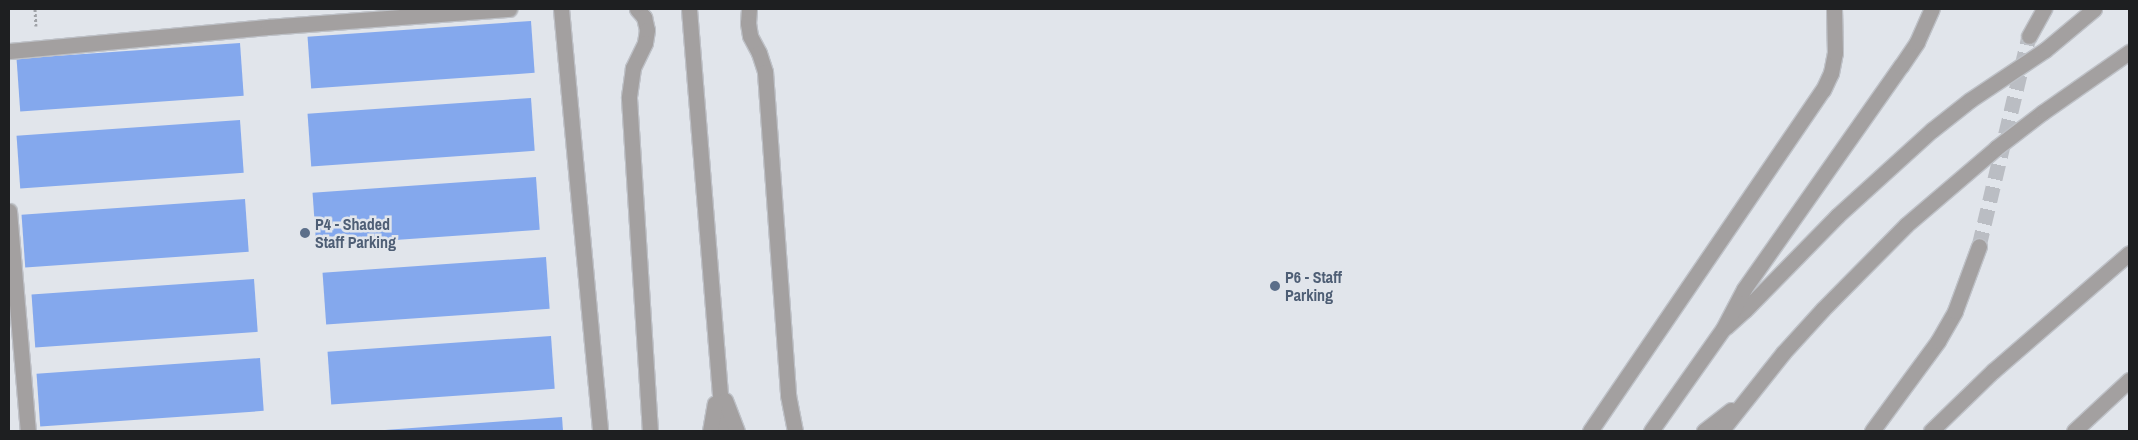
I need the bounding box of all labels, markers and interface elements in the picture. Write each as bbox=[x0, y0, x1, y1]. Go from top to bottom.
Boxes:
place label: P4 - Shaded Staff Parking bbox=[315, 214, 396, 252]
marker: P4 - Shaded Staff Parking bbox=[299, 227, 311, 239]
place label: P6 - Staff Parking bbox=[1285, 267, 1342, 305]
marker: P6 - Staff Parking bbox=[1269, 280, 1281, 292]

